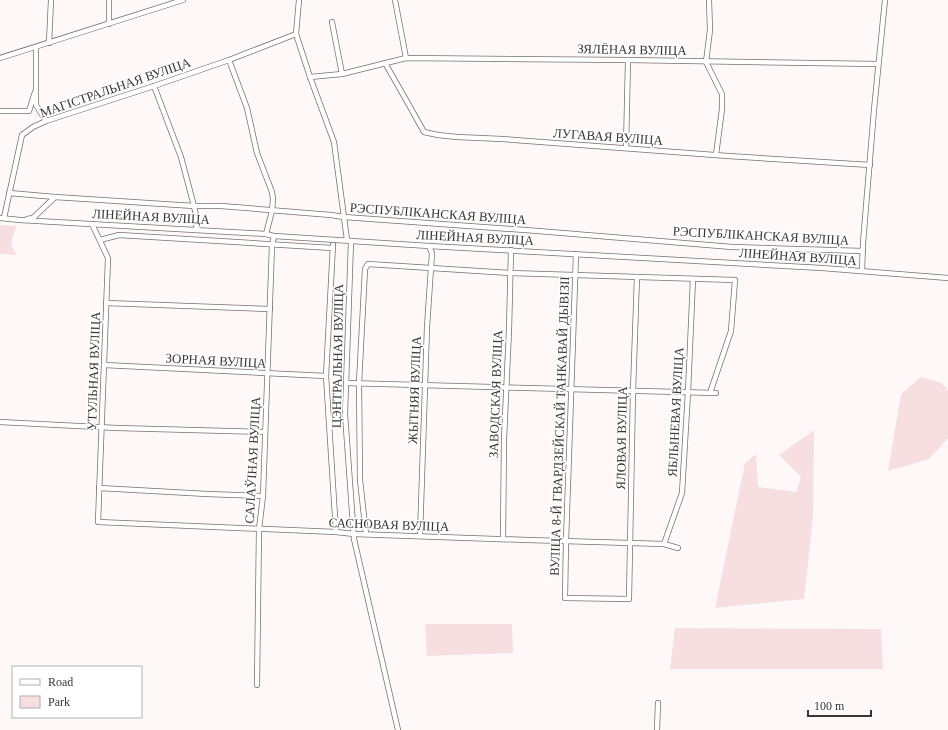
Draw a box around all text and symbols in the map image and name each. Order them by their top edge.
street label: ЗЯЛЁНАЯ ВУЛІЦА [577,41,687,58]
street label: МАГІСТРАЛЬНАЯ ВУЛІЦА [38,54,193,120]
street label: ЛУГАВАЯ ВУЛІЦА [553,125,664,148]
street label: РЭСПУБЛІКАНСКАЯ ВУЛІЦА [349,200,527,227]
street label: ЛІНЕЙНАЯ ВУЛІЦА [92,206,211,227]
street label: РЭСПУБЛІКАНСКАЯ ВУЛІЦА [672,223,850,248]
street label: ЛІНЕЙНАЯ ВУЛІЦА [416,227,535,248]
street label: ЛІНЕЙНАЯ ВУЛІЦА [739,245,858,268]
street label: ВУЛІЦА 8-Й ГВАРДЗЕЙСКАЙ ТАНКАВАЙ ДЫВІЗІІ [547,276,572,576]
street label: ЦЭНТРАЛЬНАЯ ВУЛІЦА [329,283,346,428]
street label: УТУЛЬНАЯ ВУЛІЦА [84,311,103,431]
street label: ЗАВОДСКАЯ ВУЛІЦА [486,329,505,458]
street label: ЖЫТНЯЯ ВУЛІЦА [405,335,424,444]
street label: ЯБЛЫНЕВАЯ ВУЛІЦА [665,346,686,477]
street label: ЗОРНАЯ ВУЛІЦА [165,350,267,371]
street label: ЯЛОВАЯ ВУЛІЦА [613,386,630,490]
street label: САЛАЎІНАЯ ВУЛІЦА [242,396,263,524]
street label: САСНОВАЯ ВУЛІЦА [328,515,450,534]
legend [12,666,142,718]
text: Road [48,675,73,689]
scale bar [808,692,871,718]
text: Park [48,695,70,709]
text: 100 m [814,699,845,713]

